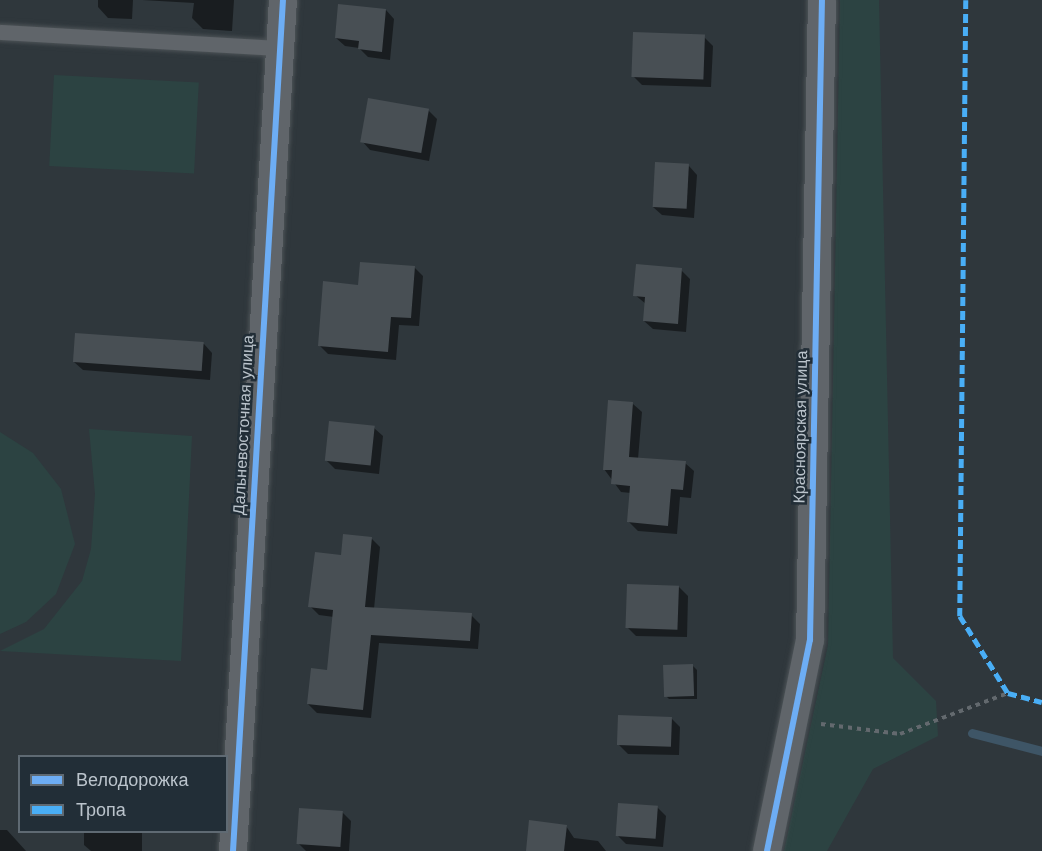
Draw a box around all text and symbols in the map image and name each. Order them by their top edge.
street label: Дальневосточная улица [230,335,258,515]
street label: Красноярская улица [790,350,812,504]
legend [18,755,228,833]
text: Велодорожка [76,769,188,790]
text: Тропа [76,799,126,820]

